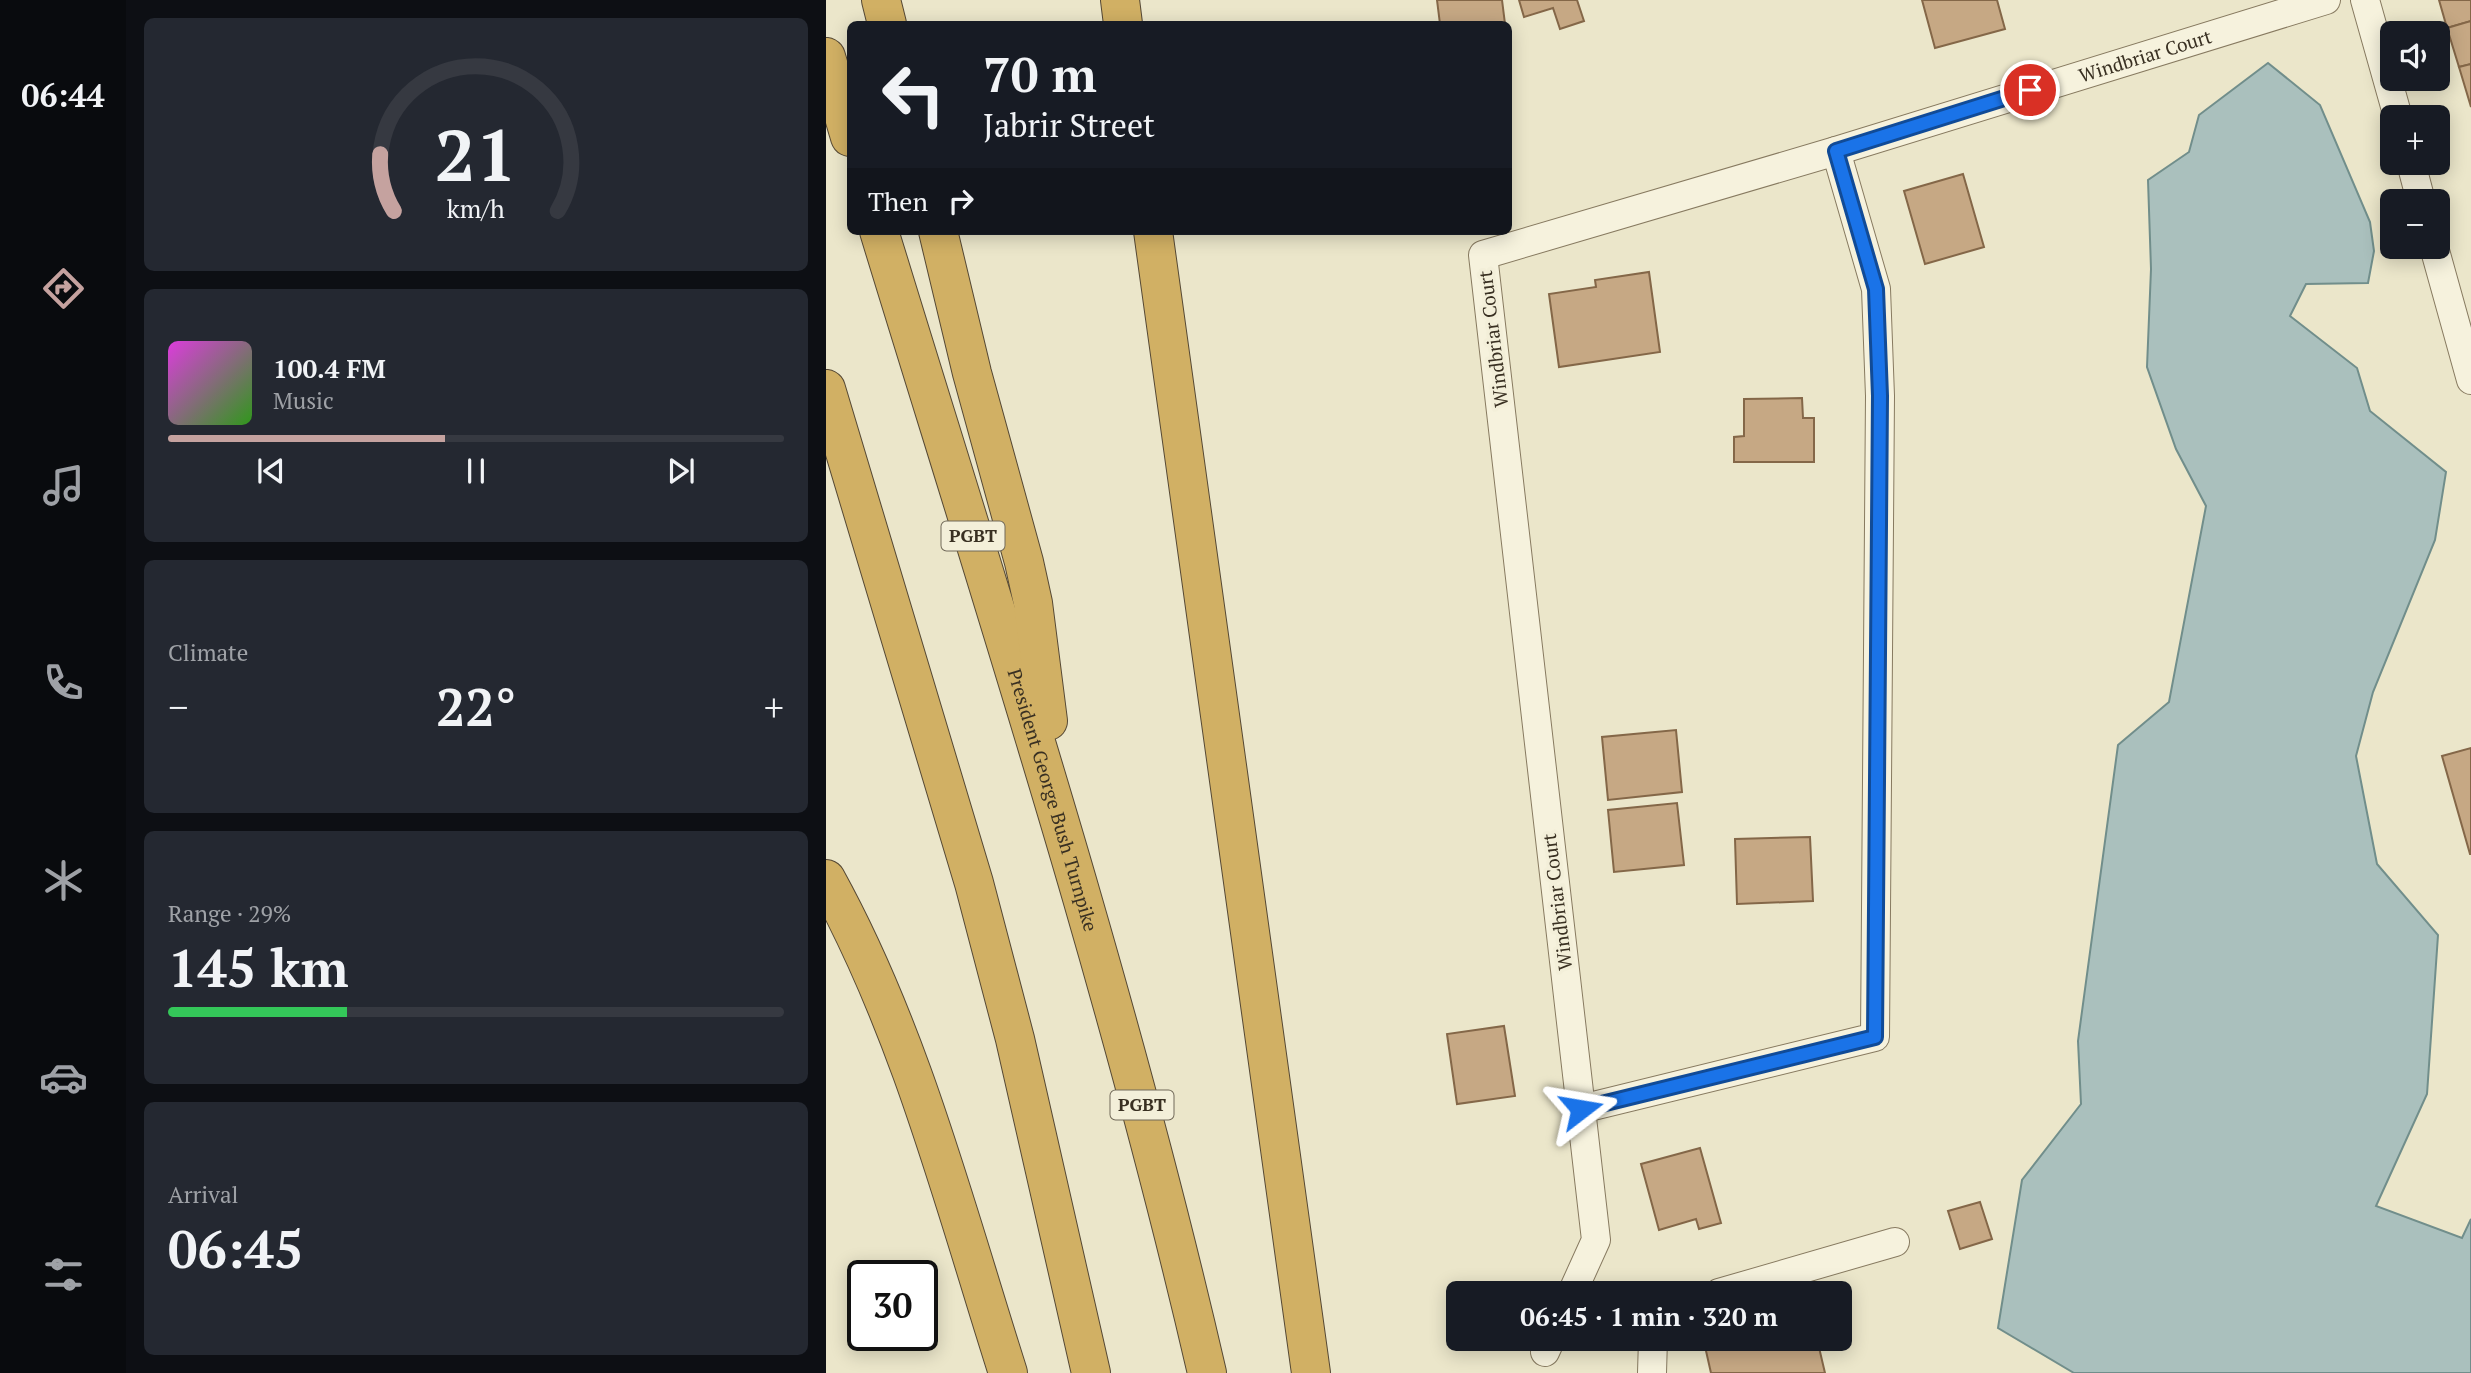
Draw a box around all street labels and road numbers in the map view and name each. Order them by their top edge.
street label: Windbriar Court [2075,23,2214,88]
street label: Windbriar Court [1472,269,1513,409]
road number: PGBT [942,522,1004,550]
street label: President George Bush Turnpike [1003,665,1104,934]
street label: Windbriar Court [1536,832,1577,972]
road number: PGBT [1110,1090,1174,1120]

